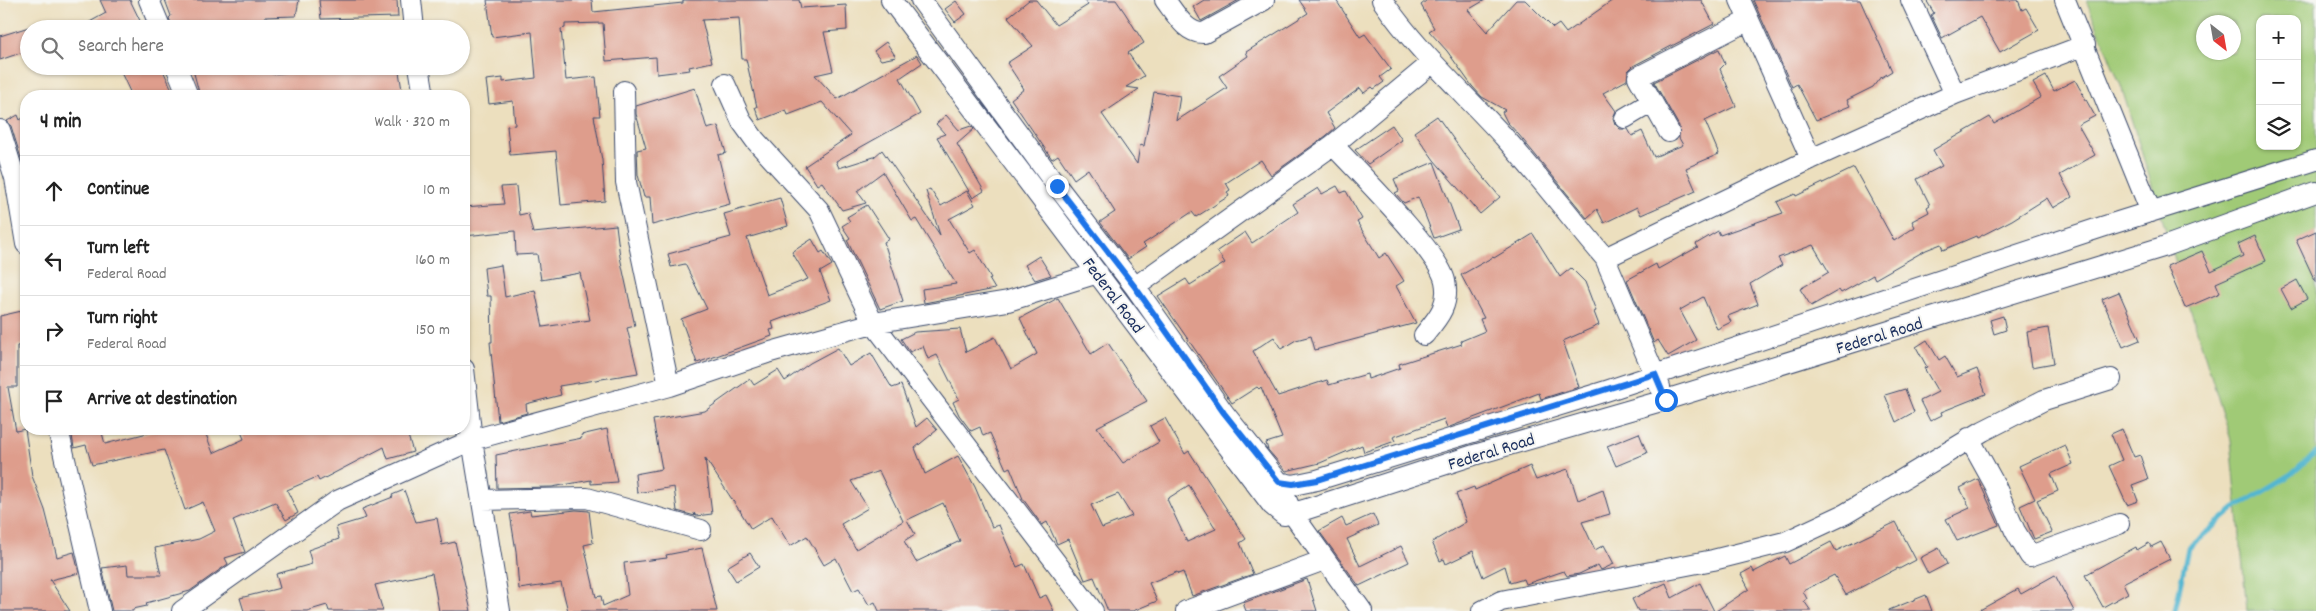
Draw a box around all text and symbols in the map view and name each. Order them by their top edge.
north arrow [2196,15,2241,60]
map controls [2256,15,2301,150]
button: + [2256,15,2301,60]
search box [20,20,470,75]
icon: search [38,34,66,62]
text: Search here [78,34,164,61]
button: − [2256,60,2301,105]
button: layers [2256,105,2301,150]
text: 4 min [40,108,82,138]
text: Walk · 320 m [374,111,450,134]
route end [1046,175,1069,198]
icon: ahead [40,177,68,205]
text: Continue [87,177,149,204]
text: 10 m [423,179,450,202]
text: Turn left [87,236,150,263]
icon: left [40,247,68,275]
text: 160 m [415,249,450,272]
street label: Federal Road [1075,253,1149,340]
text: Federal Road [87,263,167,286]
text: Turn right [87,306,158,333]
street label: Federal Road [1833,312,1926,362]
icon: right [40,317,68,345]
text: 150 m [416,319,450,342]
text: Federal Road [87,333,167,356]
icon: arrive [40,387,68,415]
text: Arrive at destination [87,387,237,414]
route start [1655,389,1678,412]
street label: Federal Road [1445,428,1538,478]

